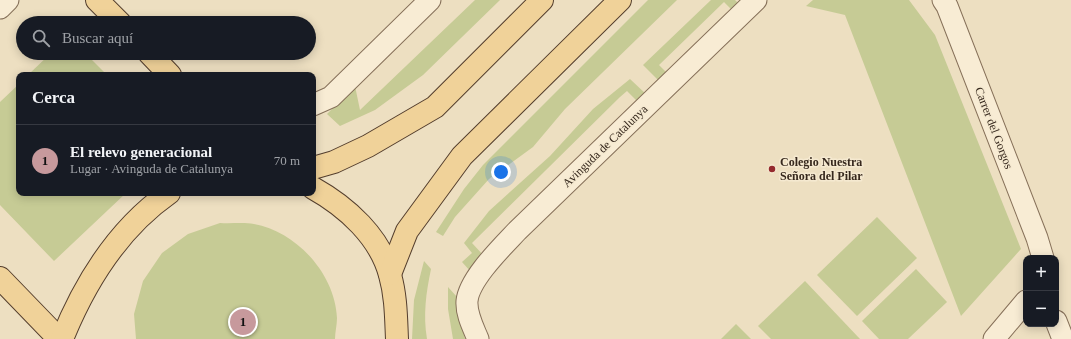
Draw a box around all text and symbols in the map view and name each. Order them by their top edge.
search box [16,16,316,60]
icon: search [30,27,52,49]
text: Buscar aquí [62,30,133,46]
street label: Carrer del Gorgos [972,85,1016,171]
text: Cerca [32,88,75,107]
street label: Avinguda de Catalunya [560,101,651,190]
text: El relevo generacional [70,144,212,160]
text: 1 [42,153,48,168]
text: 70 m [274,153,300,168]
place label: Colegio Nuestra Señora del Pilar [780,155,863,183]
text: Lugar · Avinguda de Catalunya [70,161,233,176]
your location [491,162,511,182]
marker: Colegio Nuestra Señora del Pilar [767,164,777,174]
map controls [1023,255,1059,327]
button: + [1023,255,1059,291]
button: − [1023,291,1059,327]
pin: 1 [230,307,256,337]

